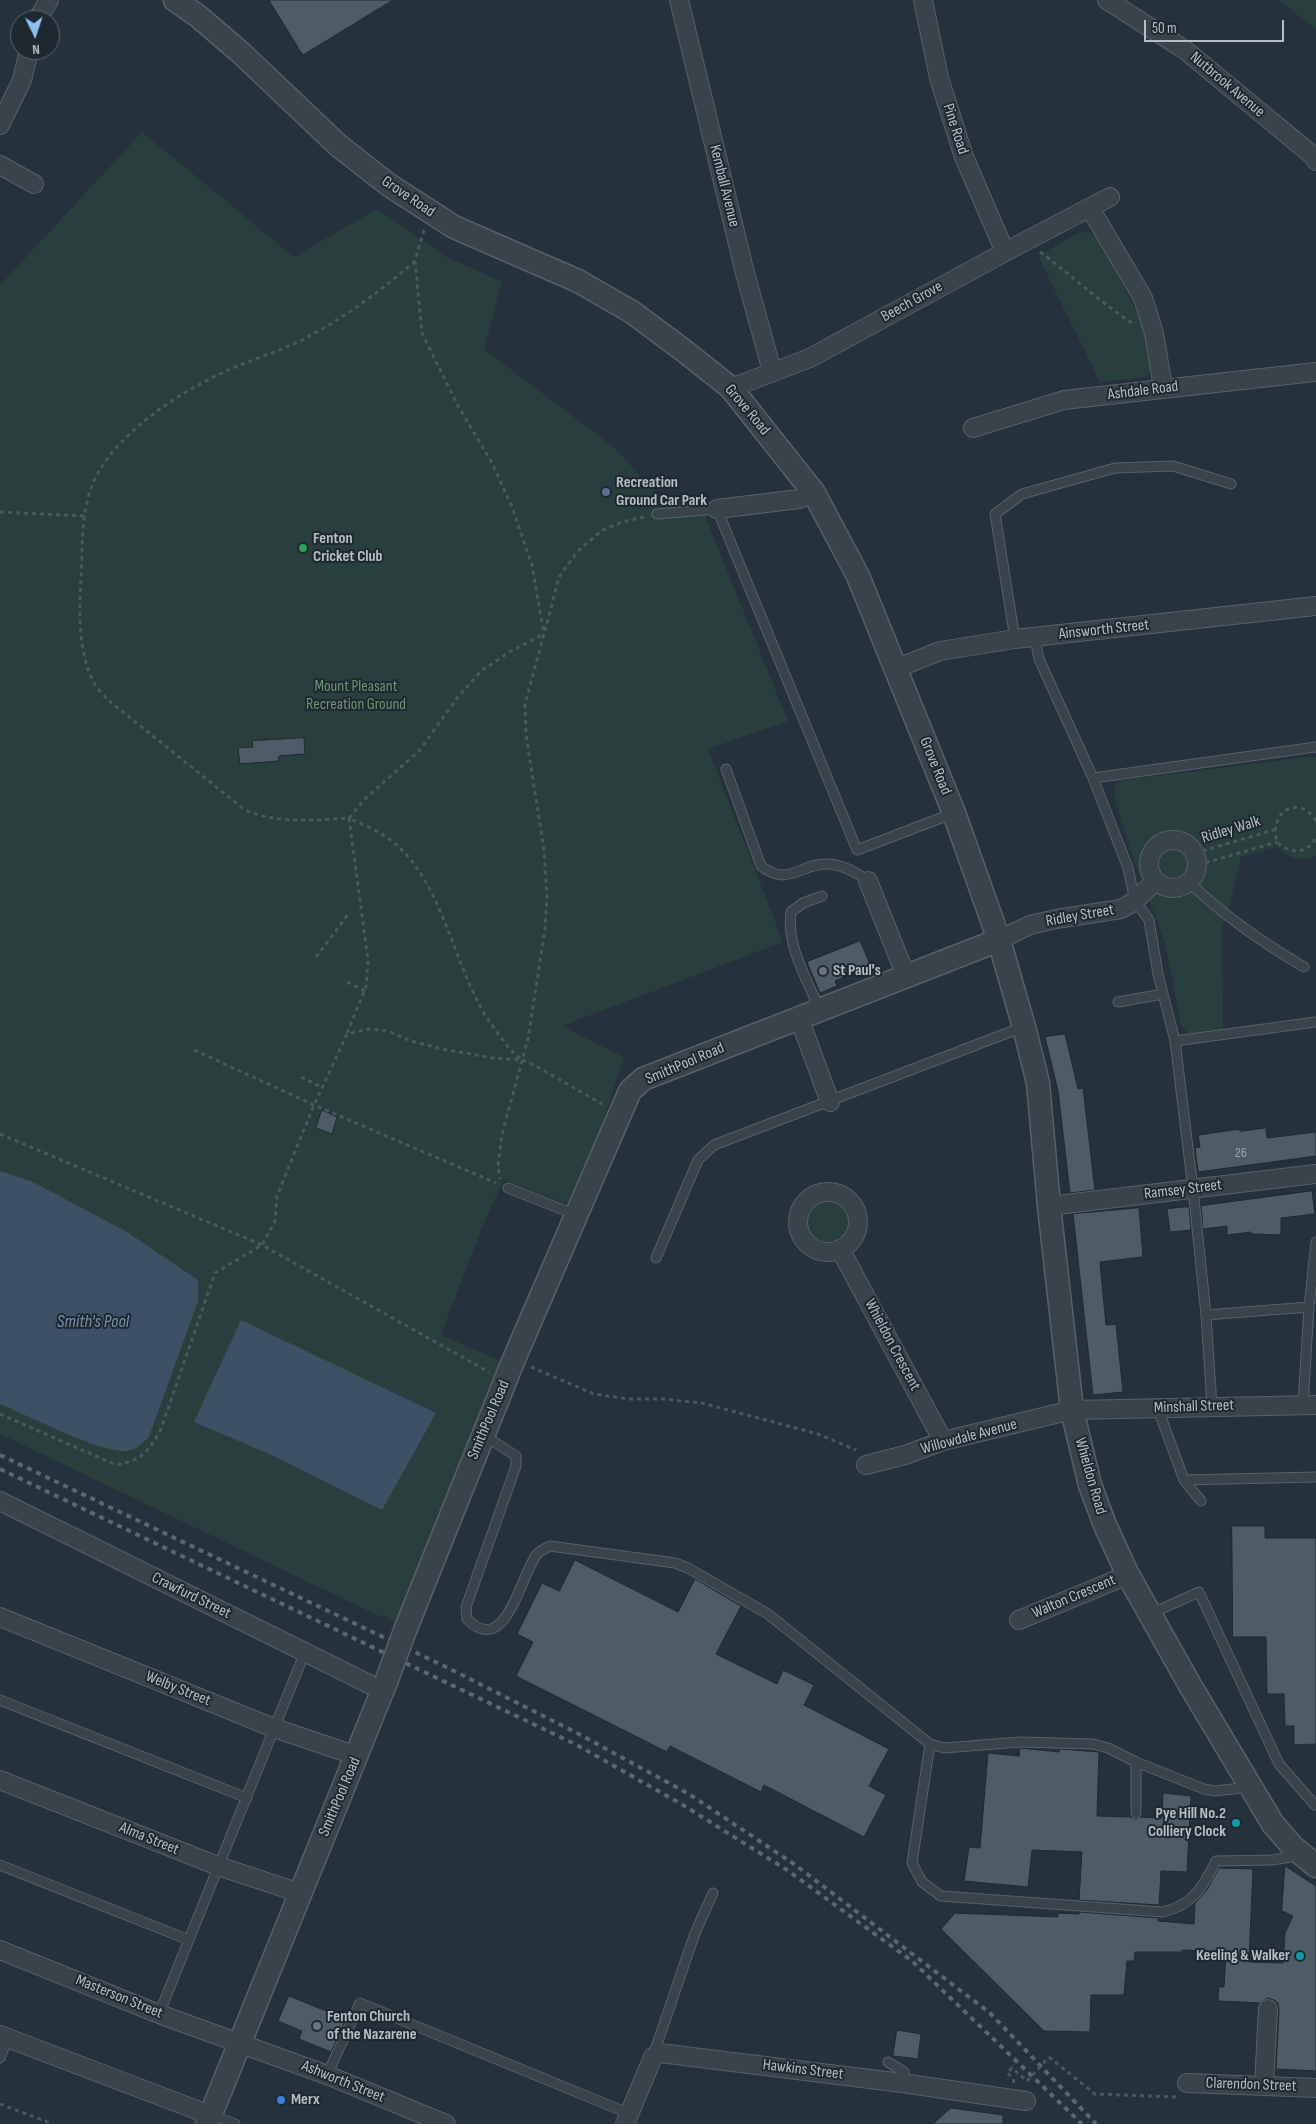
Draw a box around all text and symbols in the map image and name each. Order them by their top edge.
north arrow [10,10,60,60]
scale bar [1146,10,1286,42]
text: 50 m [1152,19,1177,38]
text: N [32,41,40,58]
street label: Nutbrook Avenue [1186,48,1268,122]
street label: Pine Road [938,101,972,157]
street label: Kemball Avenue [705,143,743,229]
street label: Grove Road [378,172,438,222]
street label: Beech Grove [878,277,946,327]
street label: Ashdale Road [1107,377,1179,405]
street label: Grove Road [720,381,774,439]
place label: Recreation Ground Car Park [616,473,707,511]
marker: Recreation Ground Car Park [600,486,612,498]
place label: Fenton Cricket Club [313,529,383,567]
marker: Fenton Cricket Club [297,542,309,554]
street label: Ainsworth Street [1058,616,1150,644]
park label: Mount Pleasant Recreation Ground [306,677,406,715]
street label: Grove Road [915,734,955,798]
street label: Ridley Walk [1199,812,1263,848]
street label: Ridley Street [1044,901,1116,931]
place label: St Paul's [833,961,881,981]
marker: St Paul's [817,965,829,977]
street label: SmithPool Road [643,1039,727,1089]
house number: 26 [1235,1145,1247,1161]
street label: Ramsey Street [1143,1176,1223,1204]
street label: Whieldon Crescent [860,1296,924,1394]
water label: Smith's Pool [57,1311,129,1333]
street label: SmithPool Road [464,1378,514,1462]
street label: Minshall Street [1154,1396,1234,1418]
street label: Willowdale Avenue [919,1415,1019,1459]
street label: Whieldon Road [1070,1435,1110,1517]
street label: Crawfurd Street [148,1569,234,1623]
street label: Walton Crescent [1029,1571,1119,1623]
street label: Welby Street [143,1667,213,1711]
street label: SmithPool Road [315,1755,365,1839]
place label: Pye Hill No.2 Colliery Clock [1148,1804,1226,1842]
marker: Pye Hill No.2 Colliery Clock [1230,1817,1242,1829]
street label: Alma Street [116,1818,182,1860]
place label: Keeling & Walker [1196,1946,1290,1966]
marker: Keeling & Walker [1294,1950,1306,1962]
street label: Masterson Street [73,1971,165,2023]
place label: Fenton Church of the Nazarene [327,2007,417,2045]
marker: Fenton Church of the Nazarene [311,2020,323,2032]
street label: Hawkins Street [762,2056,844,2084]
street label: Ashworth Street [299,2057,387,2107]
street label: Clarendon Street [1205,2074,1297,2096]
place label: Merx [291,2090,320,2110]
marker: Merx [275,2094,287,2106]

